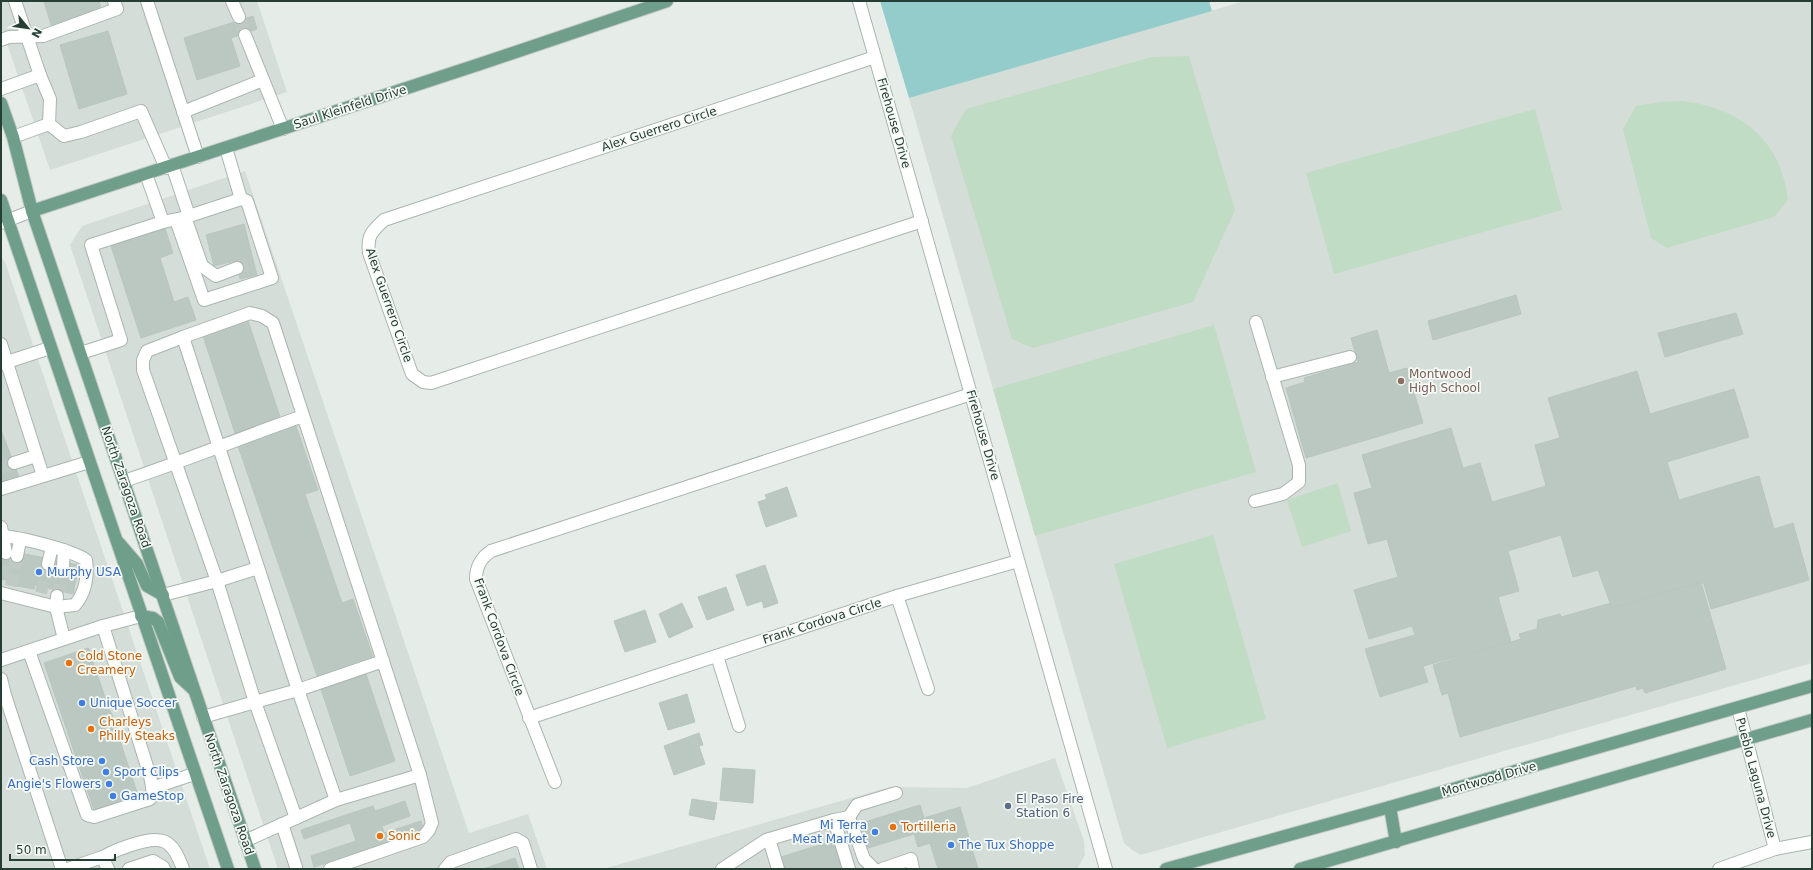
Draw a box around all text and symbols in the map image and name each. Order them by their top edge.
north arrow [8,8,48,48]
text: N [28,25,44,40]
street label: Firehouse Drive [874,76,914,170]
street label: Saul Kleinfeld Drive [292,82,408,132]
street label: Alex Guerrero Circle [600,104,718,154]
street label: Alex Guerrero Circle [363,246,415,364]
place label: Montwood High School [1409,367,1480,395]
marker: Montwood High School [1396,376,1406,386]
street label: Firehouse Drive [963,388,1003,482]
street label: North Zaragoza Road [99,424,153,550]
place label: Murphy USA [47,565,122,579]
marker: Murphy USA [34,567,44,577]
street label: Frank Cordova Circle [471,576,527,698]
street label: Frank Cordova Circle [761,595,883,647]
place label: Cold Stone Creamery [77,649,142,677]
marker: Cold Stone Creamery [64,658,74,668]
place label: Unique Soccer [90,696,177,710]
marker: Unique Soccer [77,698,87,708]
place label: Charleys Philly Steaks [99,715,175,743]
street label: Pueblo Laguna Drive [1733,716,1779,840]
marker: Charleys Philly Steaks [86,724,96,734]
street label: North Zaragoza Road [202,731,256,857]
place label: Cash Store [29,754,94,768]
marker: Cash Store [97,756,107,766]
street label: Montwood Drive [1440,759,1538,799]
place label: Sport Clips [114,765,179,779]
marker: Sport Clips [101,767,111,777]
place label: Angie's Flowers [8,777,101,791]
marker: Angie's Flowers [104,779,114,789]
place label: GameStop [121,789,184,803]
marker: GameStop [108,791,118,801]
place label: El Paso Fire Station 6 [1016,792,1084,820]
marker: El Paso Fire Station 6 [1003,801,1013,811]
place label: Mi Terra Meat Market [792,818,867,846]
place label: Tortilleria [900,820,956,834]
marker: Tortilleria [888,822,898,832]
marker: Mi Terra Meat Market [870,827,880,837]
place label: Sonic [388,829,421,843]
marker: Sonic [375,831,385,841]
scale bar [10,836,115,862]
place label: The Tux Shoppe [958,838,1054,852]
marker: The Tux Shoppe [946,840,956,850]
text: 50 m [16,843,47,857]

